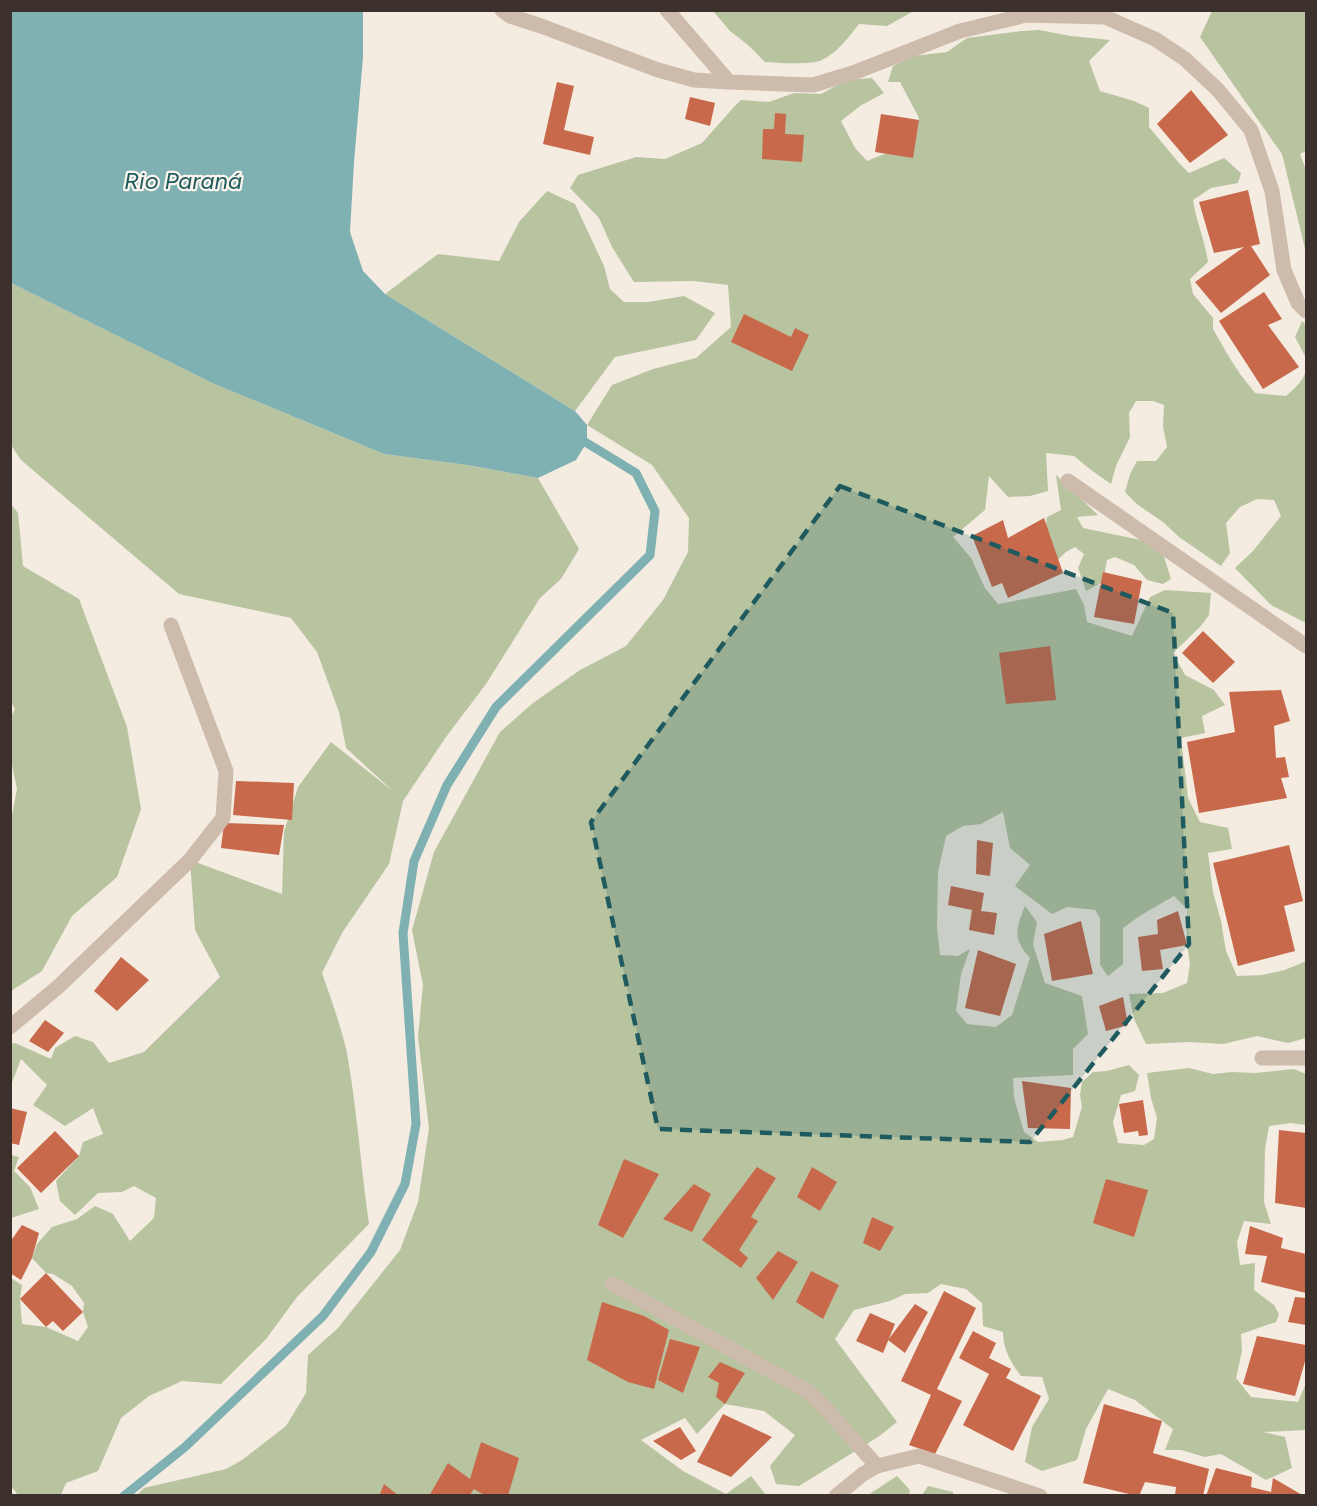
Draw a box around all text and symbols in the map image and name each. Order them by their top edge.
water label: Rio Paraná [124,166,242,195]

